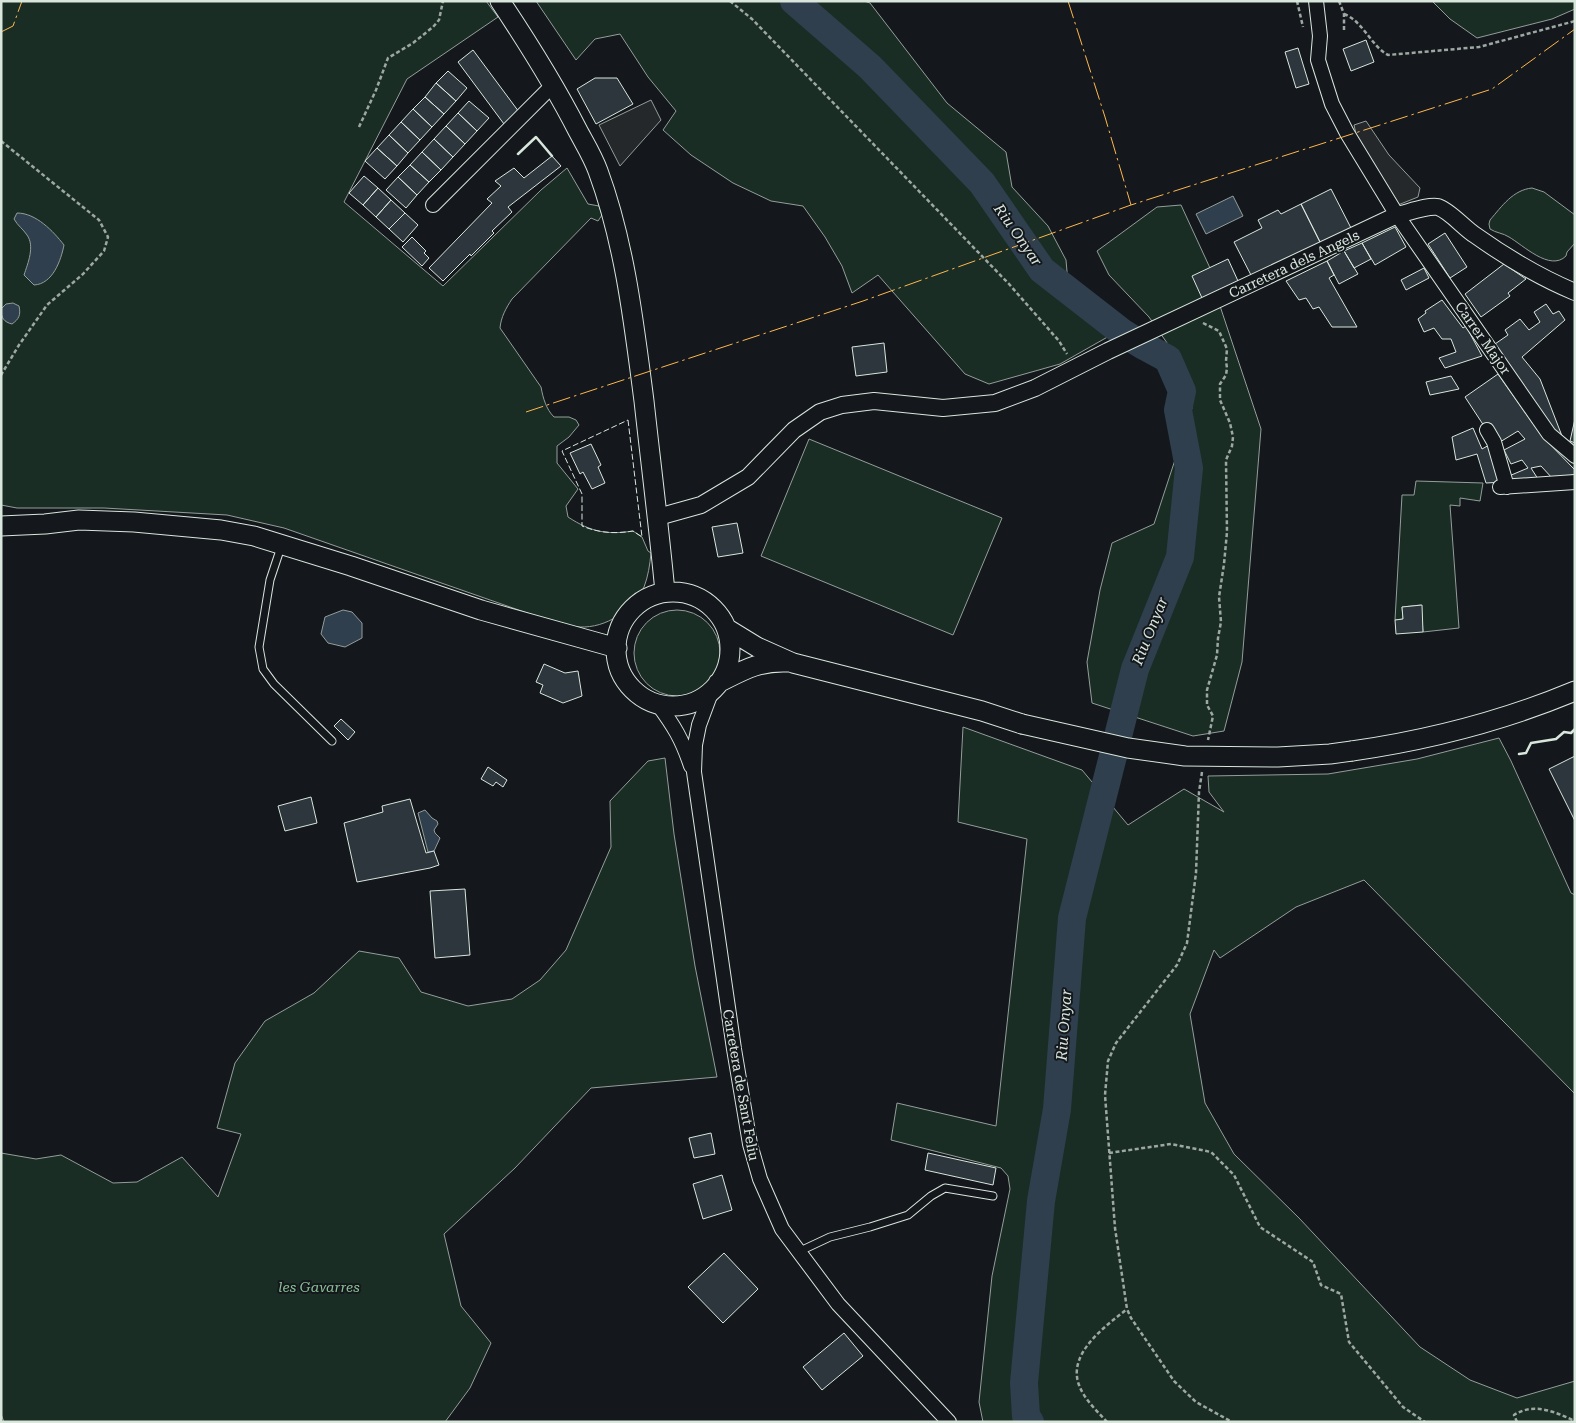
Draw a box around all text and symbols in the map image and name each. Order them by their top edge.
water label: Riu Onyar [989,200,1046,270]
street label: Carretera dels Angels [1226,227,1362,301]
street label: Carrer Major [1452,298,1514,378]
water label: Riu Onyar [1128,594,1172,669]
water label: Riu Onyar [1052,988,1076,1062]
street label: Carretera de Sant Feliu [720,1008,762,1162]
park label: les Gavarres [278,1279,360,1295]

